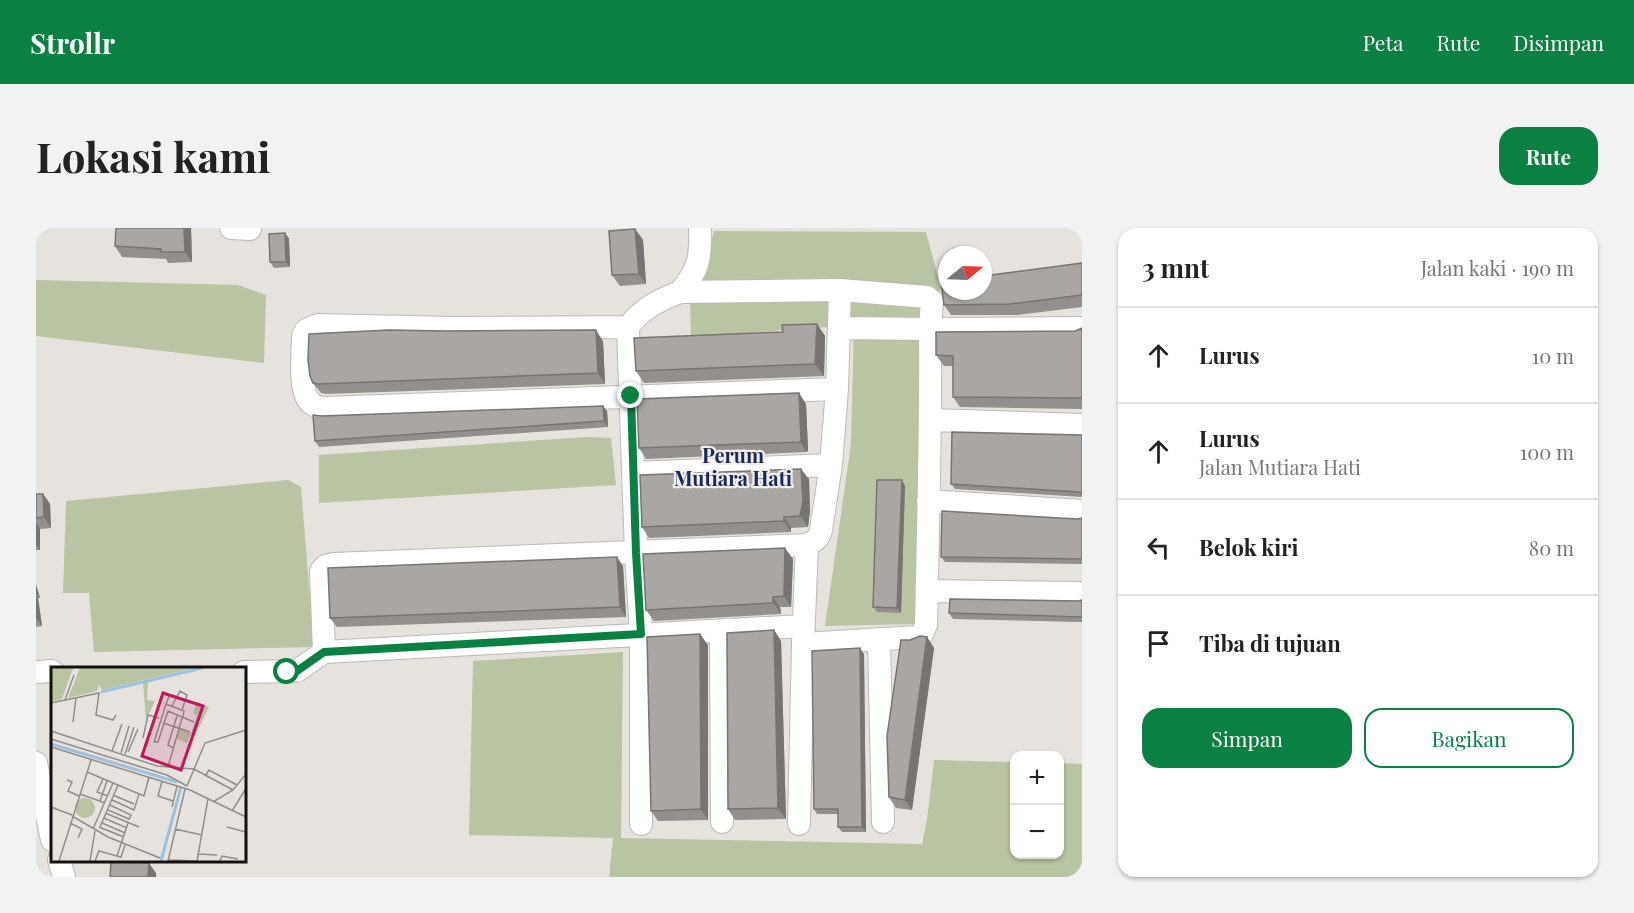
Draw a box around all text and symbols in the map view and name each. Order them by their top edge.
text: Strollr [30,24,115,61]
text: Peta [1363,28,1403,56]
text: Rute [1436,28,1480,56]
text: Disimpan [1513,28,1604,56]
button: Rute [1499,127,1598,185]
text: Lokasi kami [36,128,270,184]
north arrow [938,246,992,300]
text: 3 mnt [1142,250,1209,285]
text: Jalan kaki · 190 m [1421,254,1574,281]
icon: ahead [1142,339,1175,372]
text: Lurus [1199,340,1260,370]
text: 10 m [1532,342,1574,369]
route end [617,382,643,408]
text: Lurus [1199,423,1260,453]
icon: ahead [1142,435,1175,468]
text: 100 m [1520,438,1574,465]
district label: Perum Mutiara Hati [674,441,792,491]
text: Jalan Mutiara Hati [1199,453,1361,480]
icon: left [1142,531,1175,564]
text: Belok kiri [1199,532,1298,562]
text: 80 m [1529,534,1574,561]
icon: arrive [1142,627,1175,660]
text: Tiba di tujuan [1199,628,1341,658]
route start [273,658,299,684]
inset map [51,667,246,862]
button: Simpan [1142,708,1352,768]
button: Bagikan [1364,708,1574,768]
map controls [1010,751,1064,859]
button: + [1010,751,1064,805]
button: − [1010,805,1064,859]

